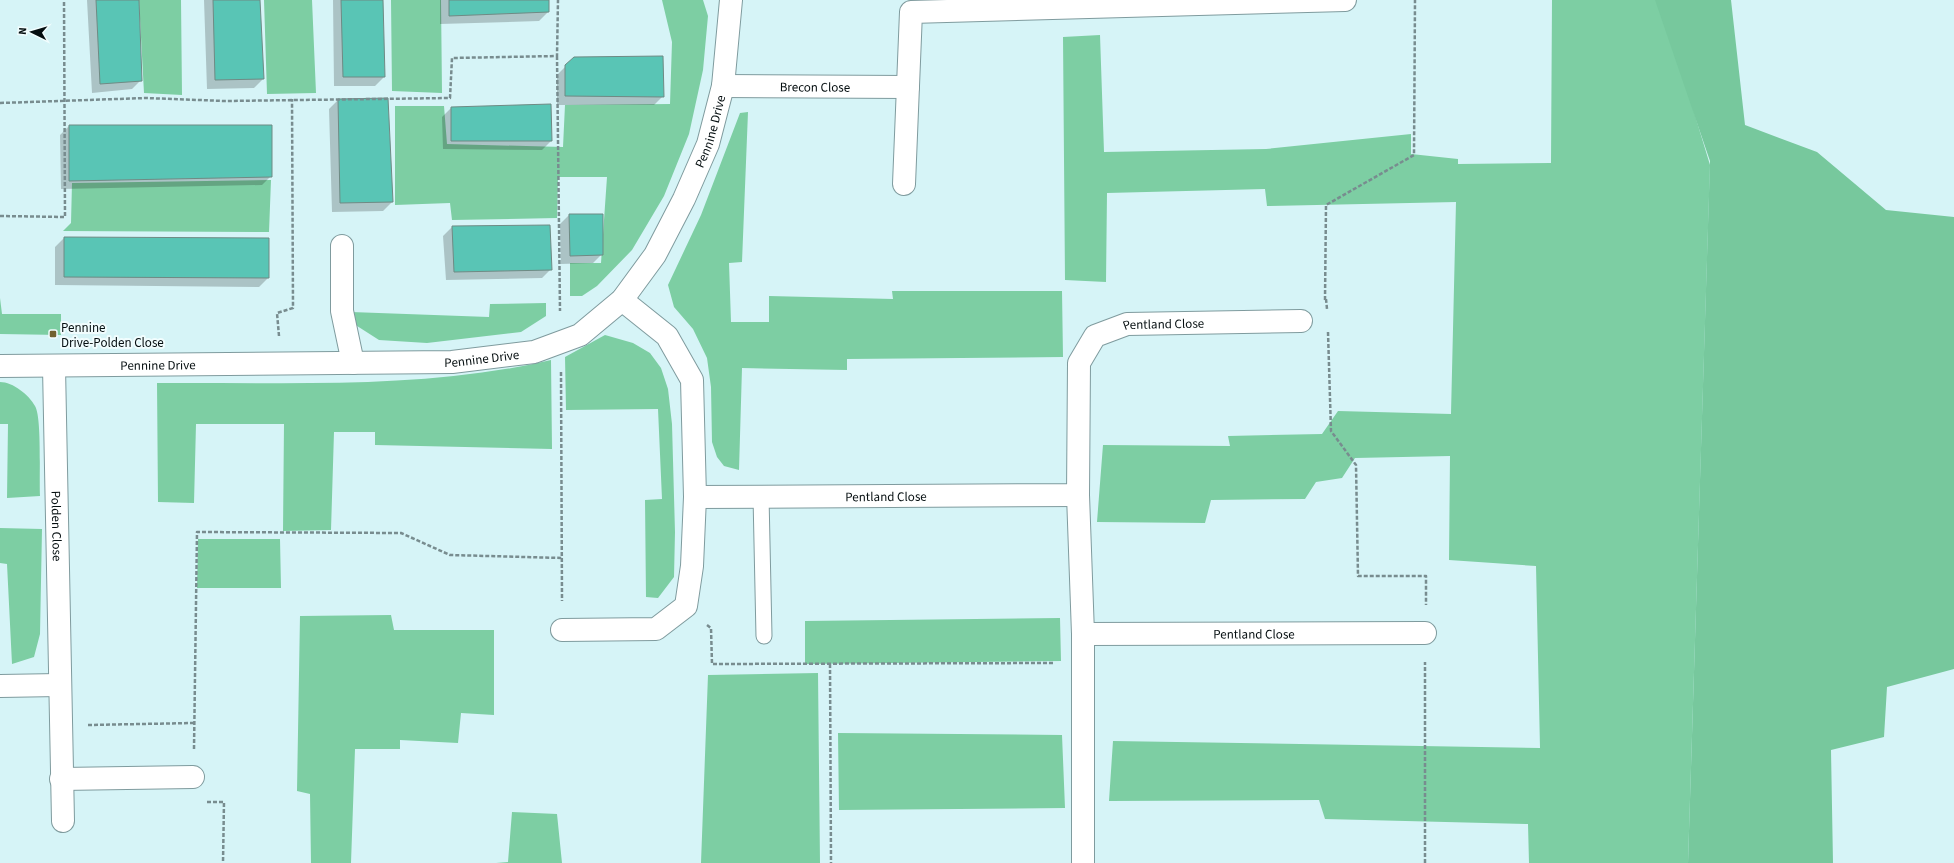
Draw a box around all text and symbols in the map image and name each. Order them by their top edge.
north arrow [12,12,52,52]
text: N [15,27,30,35]
street label: Brecon Close [780,78,850,97]
street label: Pennine Drive [691,93,730,171]
street label: Pentland Close [1120,315,1204,335]
place label: Pennine Drive-Polden Close [61,319,164,352]
marker: Pennine Drive-Polden Close [48,329,58,339]
street label: Pennine Drive [444,346,520,372]
street label: Pennine Drive [120,356,196,375]
street label: Pentland Close [845,488,927,506]
street label: Polden Close [46,491,66,561]
street label: Pentland Close [1213,625,1295,644]

